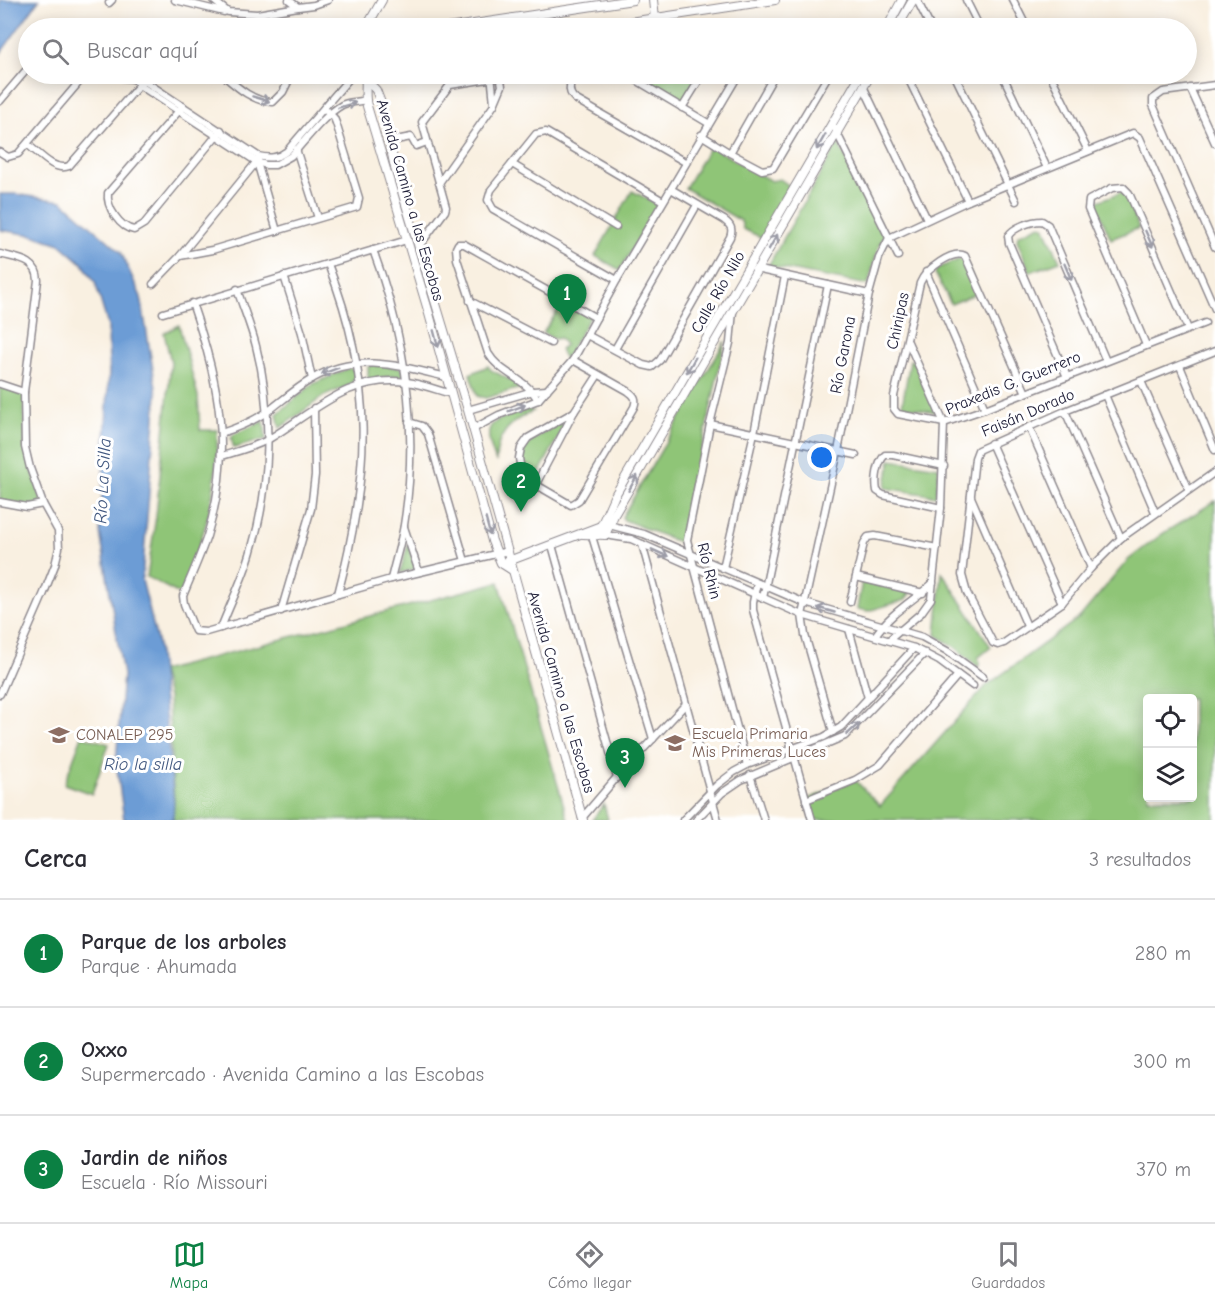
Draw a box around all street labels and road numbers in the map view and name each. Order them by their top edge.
street label: Avenida Camino a las Escobas [373,97,448,303]
street label: Calle Río Nilo [687,248,749,336]
street label: Chinipas [883,290,913,351]
street label: Río Garona [827,315,859,395]
street label: Praxedis G. Guerrero [943,348,1083,418]
street label: Faisán Dorado [979,385,1077,441]
street label: Río Rhin [693,541,725,601]
street label: Avenida Camino a las Escobas [524,589,599,795]

